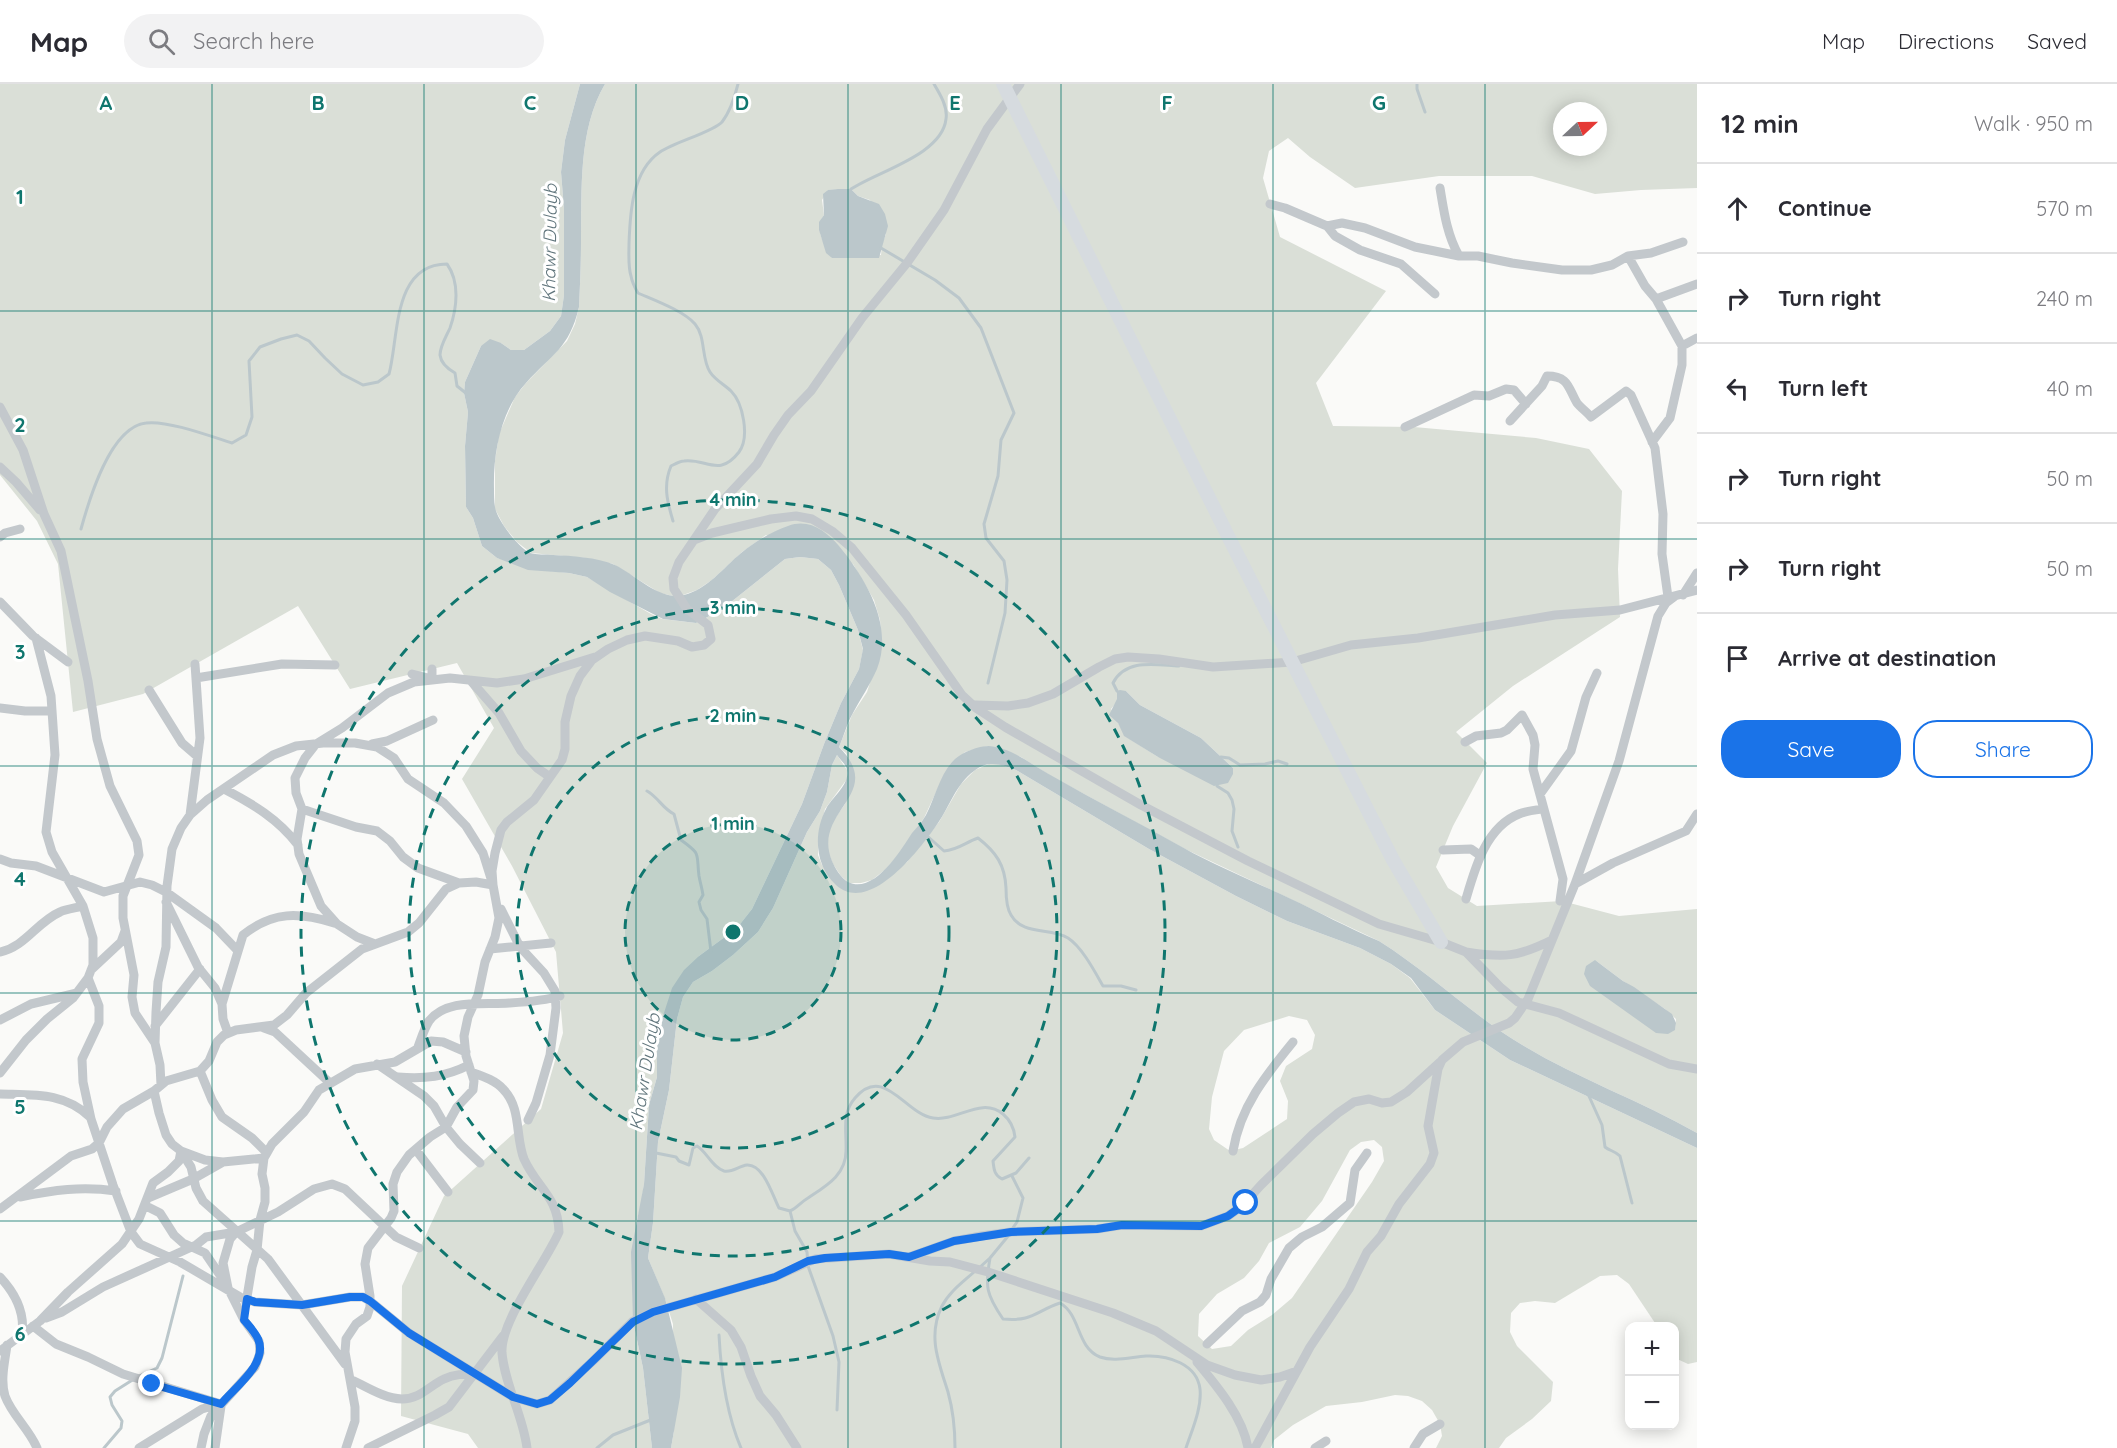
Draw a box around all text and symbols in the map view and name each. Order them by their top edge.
search box [124,14,544,68]
text: Map [30,24,88,59]
icon: search [145,25,178,58]
text: Search here [193,27,315,55]
text: Map [1822,28,1865,54]
text: Directions [1898,28,1994,54]
text: Saved [2027,28,2087,54]
text: A [100,90,113,115]
text: B [311,90,325,115]
text: C [524,90,537,115]
text: D [735,90,749,115]
text: E [949,90,961,115]
text: F [1161,90,1173,115]
text: G [1372,90,1386,115]
north arrow [1553,102,1607,156]
text: 12 min [1721,107,1799,140]
text: Walk · 950 m [1974,111,2093,136]
water label: Khawr Dulayb [537,183,562,302]
text: 1 [16,184,24,209]
icon: ahead [1721,192,1754,225]
text: Continue [1778,194,1872,222]
text: 570 m [2036,196,2093,221]
icon: right [1721,282,1754,315]
text: Turn right [1778,284,1882,312]
text: 240 m [2036,286,2093,311]
icon: left [1721,372,1754,405]
text: Turn left [1778,374,1868,402]
text: 40 m [2047,376,2093,401]
text: 2 [14,412,26,437]
icon: right [1721,462,1754,495]
text: Turn right [1778,464,1882,492]
text: 50 m [2047,466,2093,491]
text: 4 min [709,488,757,511]
icon: right [1721,552,1754,585]
text: Turn right [1778,554,1882,582]
text: 50 m [2047,556,2093,581]
text: 3 min [710,596,756,619]
text: 3 [15,639,25,664]
icon: arrive [1721,642,1754,675]
text: Arrive at destination [1778,644,1996,672]
text: 2 min [710,704,756,727]
button: Save [1721,720,1901,778]
button: Share [1913,720,2093,778]
text: 1 min [711,812,755,835]
text: 4 [14,866,26,891]
centre of rings [723,922,743,942]
water label: Khawr Dulayb [624,1011,665,1132]
text: 5 [14,1094,26,1119]
route start [1232,1189,1258,1215]
text: 6 [14,1321,26,1346]
map controls [1625,1322,1679,1430]
button: + [1625,1322,1679,1376]
route end [138,1370,164,1396]
button: − [1625,1376,1679,1430]

